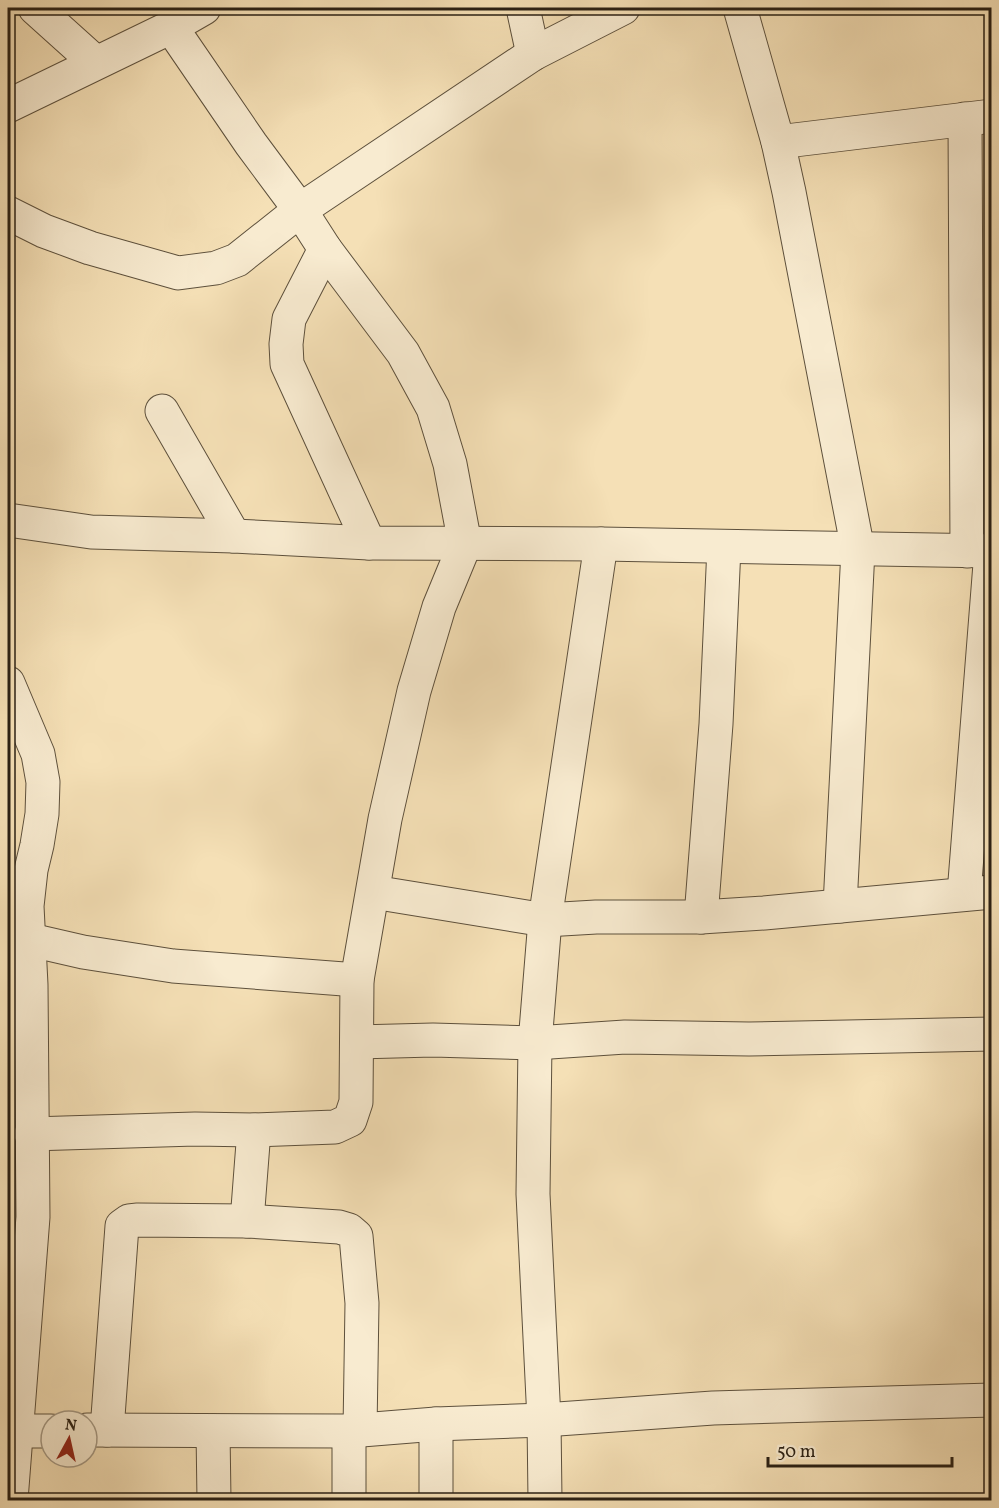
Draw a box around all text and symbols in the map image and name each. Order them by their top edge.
north arrow [39,1409,99,1469]
text: N [64,1414,78,1438]
scale bar [768,1430,952,1468]
text: 50 m [777,1440,816,1465]

